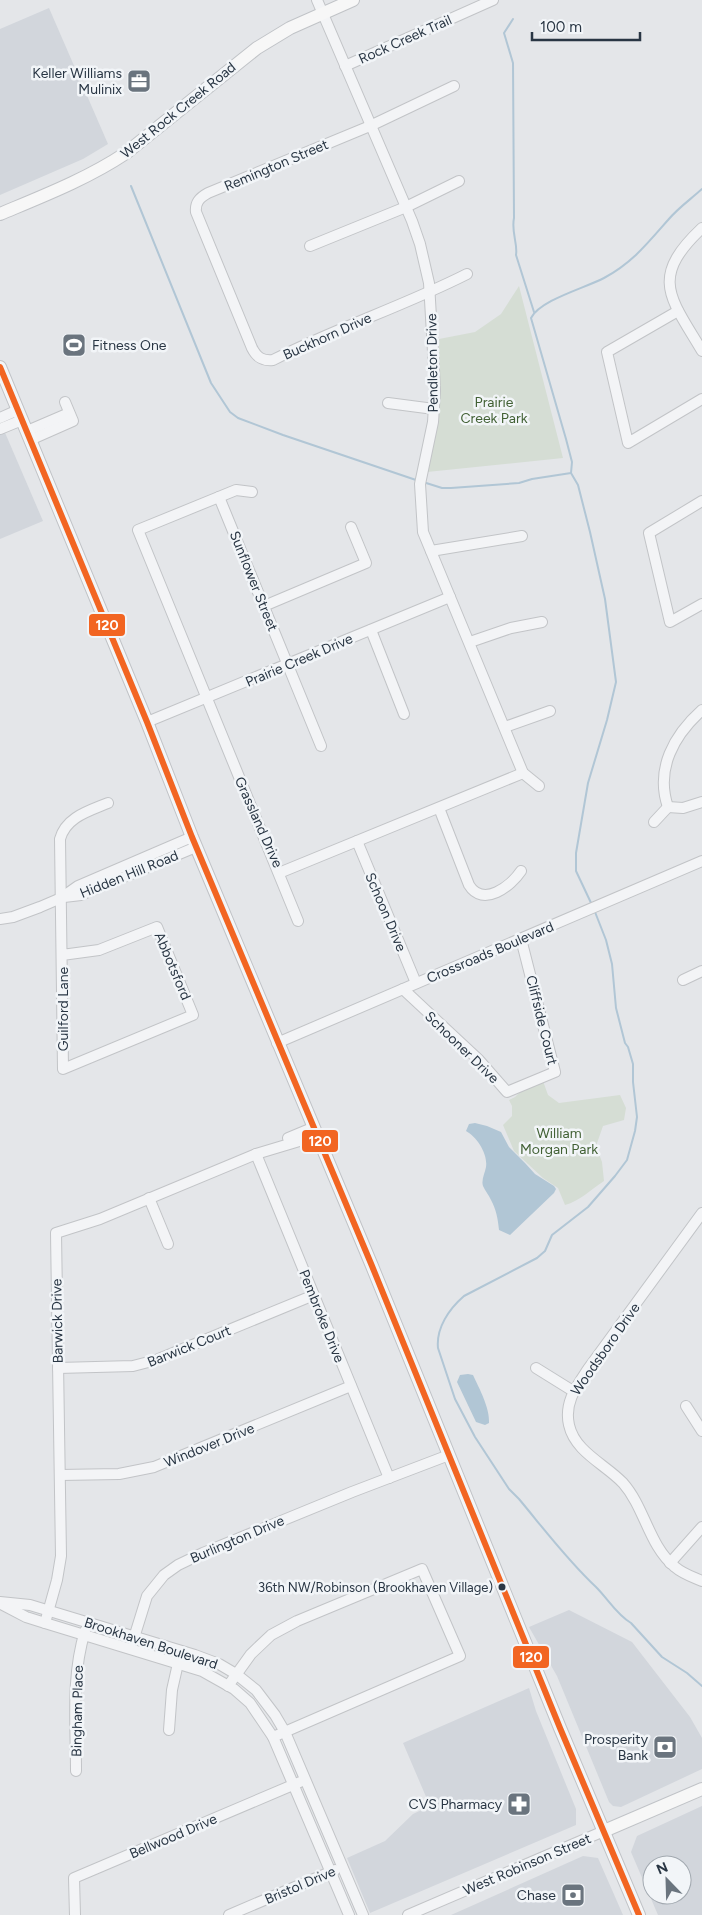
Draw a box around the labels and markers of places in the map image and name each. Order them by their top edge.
place label: Keller Williams Mulinix [32,65,122,98]
office icon: Keller Williams Mulinix [126,68,152,94]
sports icon: Fitness One [61,332,87,358]
place label: Fitness One [92,337,167,354]
place label: 36th NW/Robinson (Brookhaven Village) [258,1580,493,1595]
marker: 36th NW/Robinson (Brookhaven Village) [497,1582,507,1592]
place label: Prosperity Bank [584,1731,649,1764]
bank icon: Prosperity Bank [652,1734,678,1760]
pharmacy icon: CVS Pharmacy [506,1791,532,1817]
place label: CVS Pharmacy [409,1796,503,1813]
bank icon: Chase [560,1882,586,1908]
place label: Chase [517,1887,556,1904]

